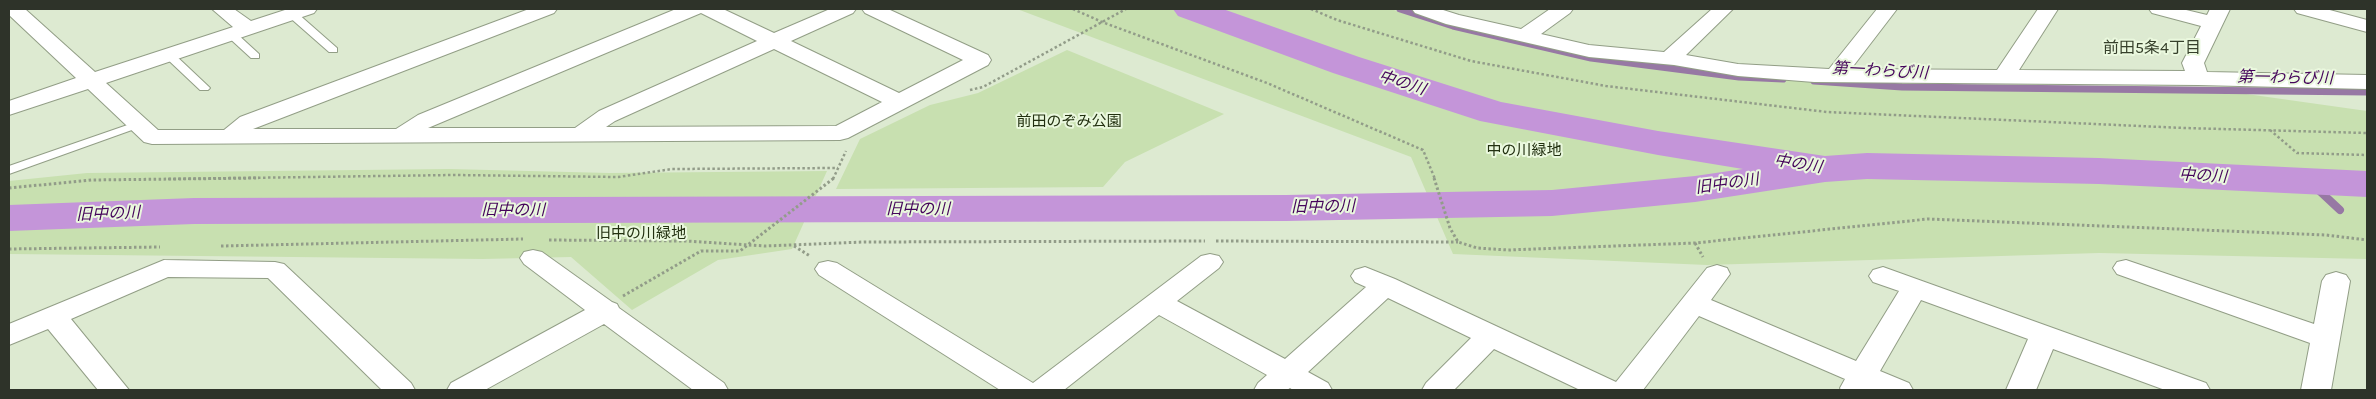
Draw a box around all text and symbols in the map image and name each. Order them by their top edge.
district label: 前田5条4丁目 [2103,38,2201,58]
water label: 第一わらび川 [1832,59,1928,83]
water label: 中の川 [1376,66,1428,100]
water label: 第一わらび川 [2237,68,2333,88]
park label: 前田のぞみ公園 [1017,113,1121,131]
park label: 中の川緑地 [1487,142,1561,160]
water label: 中の川 [1773,151,1823,177]
water label: 中の川 [2179,165,2227,187]
water label: 旧中の川 [1694,170,1760,198]
water label: 旧中の川 [1291,197,1355,217]
water label: 旧中の川 [886,199,950,219]
water label: 旧中の川 [481,200,545,220]
water label: 旧中の川 [76,203,140,225]
park label: 旧中の川緑地 [596,225,686,243]

